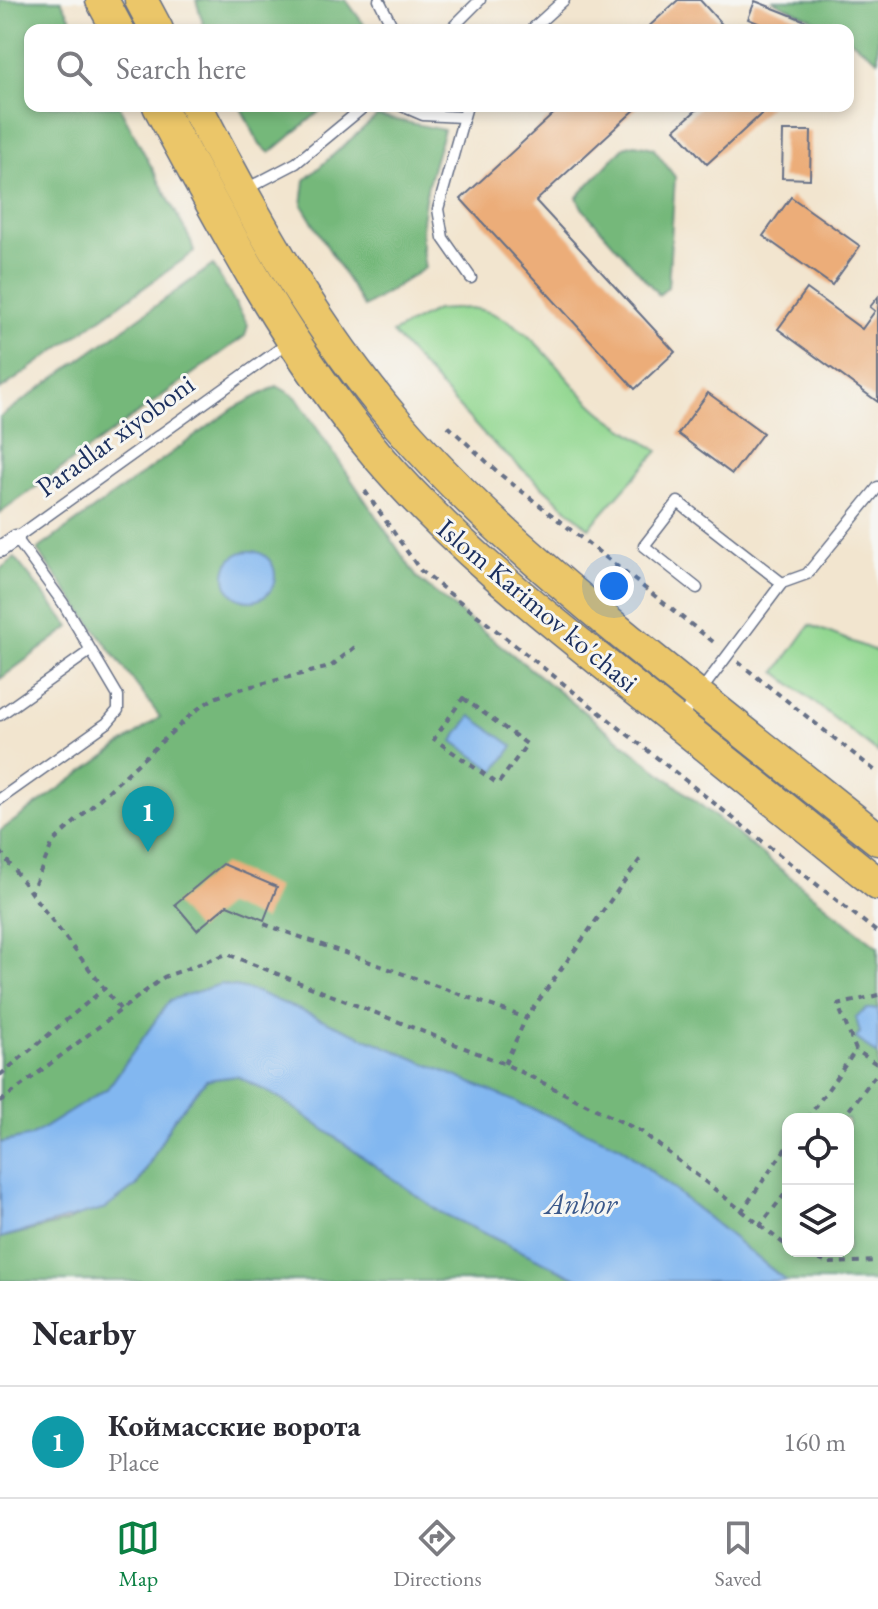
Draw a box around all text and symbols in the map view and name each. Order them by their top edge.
search box [24,24,854,112]
icon: search [52,46,96,90]
text: Search here [116,49,246,88]
street label: Paradlar xiyoboni [29,365,201,505]
street label: Islom Karimov ko'chasi [430,510,646,700]
your location [594,566,634,606]
pin: 1 [122,786,174,852]
map controls [782,1113,854,1257]
button: locate [782,1113,854,1185]
water label: Anhor [543,1184,619,1223]
button: layers [782,1185,854,1257]
text: Nearby [32,1311,136,1355]
text: Коймасские ворота [108,1406,361,1445]
text: 1 [51,1425,65,1459]
text: 160 m [783,1425,846,1459]
text: Place [108,1445,159,1479]
tab: Map [116,1516,160,1593]
tab: Directions [393,1516,482,1593]
tab: Saved [714,1516,762,1593]

